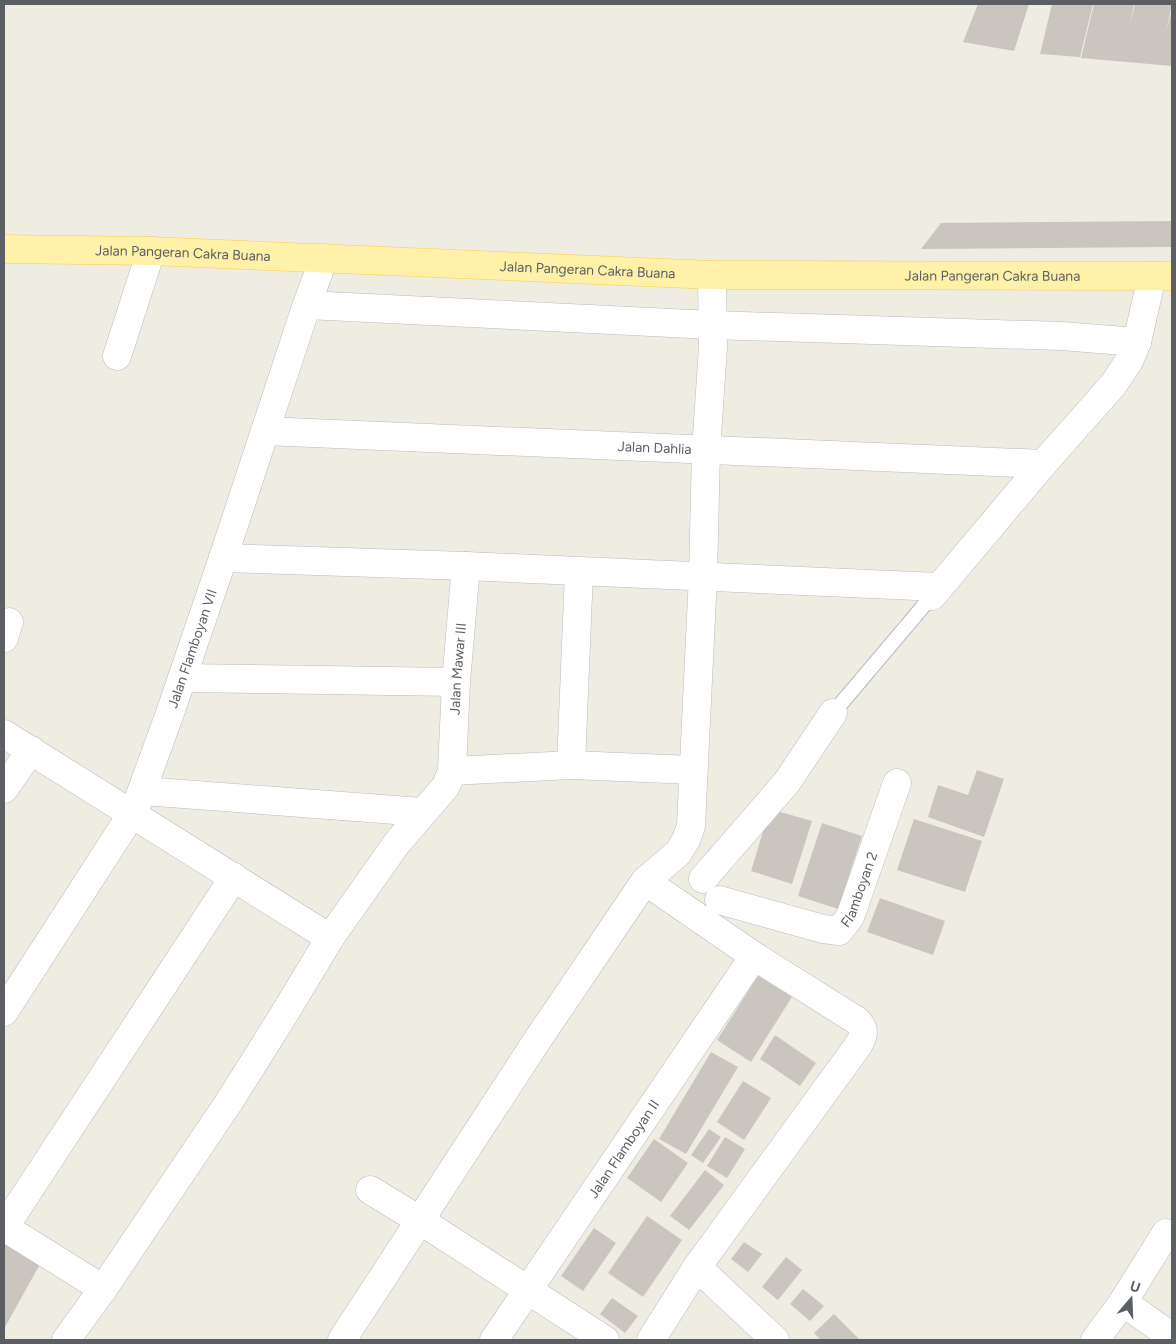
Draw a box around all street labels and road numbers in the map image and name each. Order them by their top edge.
street label: Jalan Pangeran Cakra Buana [95,242,271,265]
street label: Jalan Pangeran Cakra Buana [499,257,676,282]
street label: Jalan Pangeran Cakra Buana [905,267,1080,284]
street label: Jalan Dahlia [617,437,692,458]
street label: Jalan Flamboyan VII [164,587,220,710]
street label: Jalan Mawar III [446,622,470,715]
street label: Flamboyan 2 [837,849,881,931]
street label: Jalan Flamboyan II [584,1096,663,1201]

